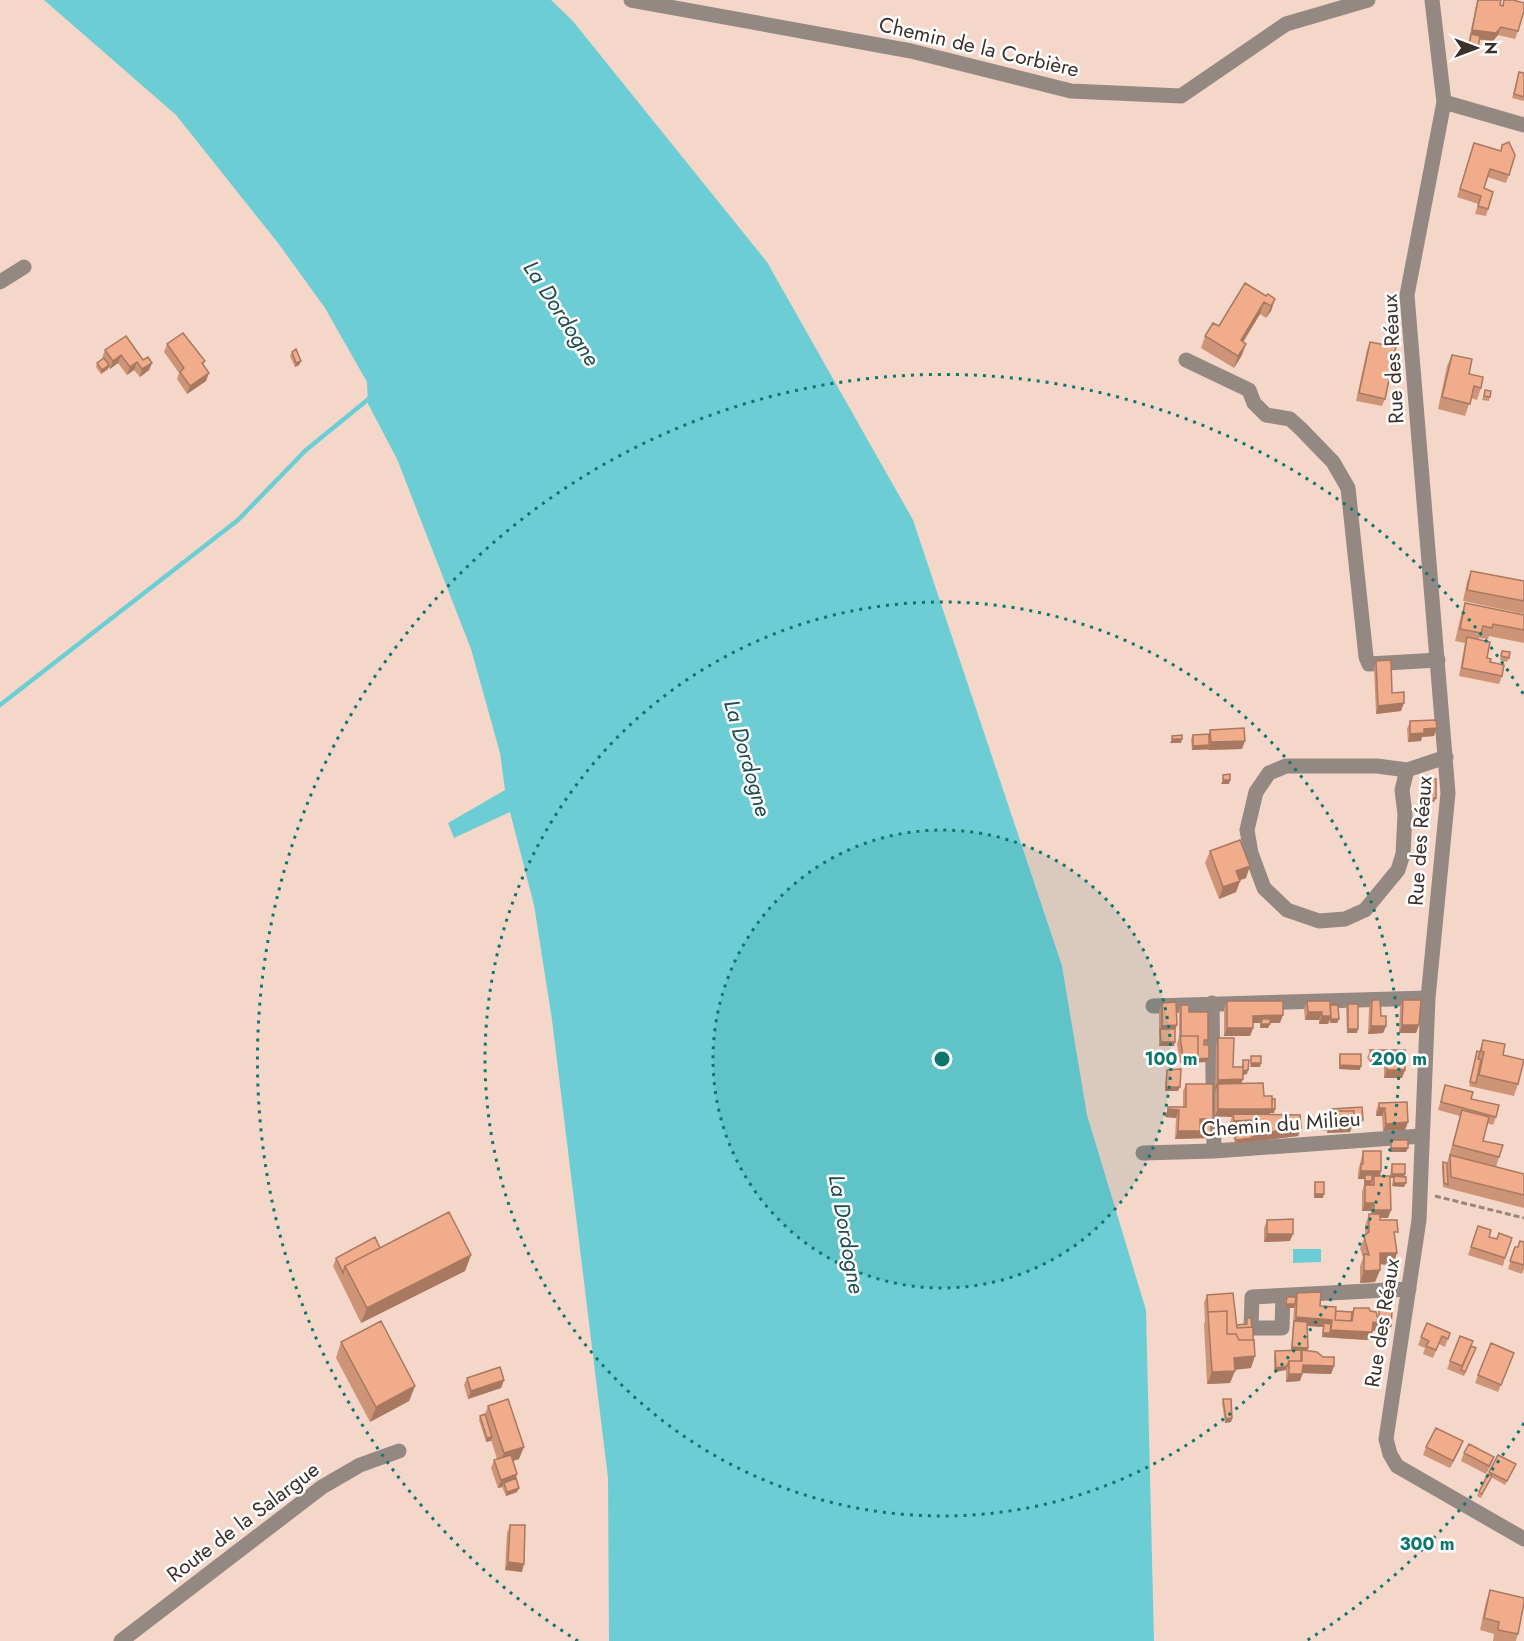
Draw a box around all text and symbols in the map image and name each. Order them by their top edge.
street label: Chemin de la Corbière [876,9,1082,85]
north arrow [1446,18,1506,78]
text: N [1479,42,1502,54]
water label: La Dordogne [516,254,608,372]
street label: Rue des Réaux [1375,293,1411,425]
water label: La Dordogne [716,696,780,820]
street label: Rue des Réaux [1401,775,1440,907]
text: 100 m [1144,1046,1198,1072]
text: 200 m [1371,1046,1427,1072]
centre of rings [932,1049,952,1069]
street label: Chemin du Milieu [1200,1103,1362,1145]
water label: La Dordogne [821,1172,873,1296]
street label: Rue des Réaux [1357,1256,1407,1390]
street label: Route de la Salargue [161,1455,326,1589]
text: 300 m [1399,1531,1455,1557]

